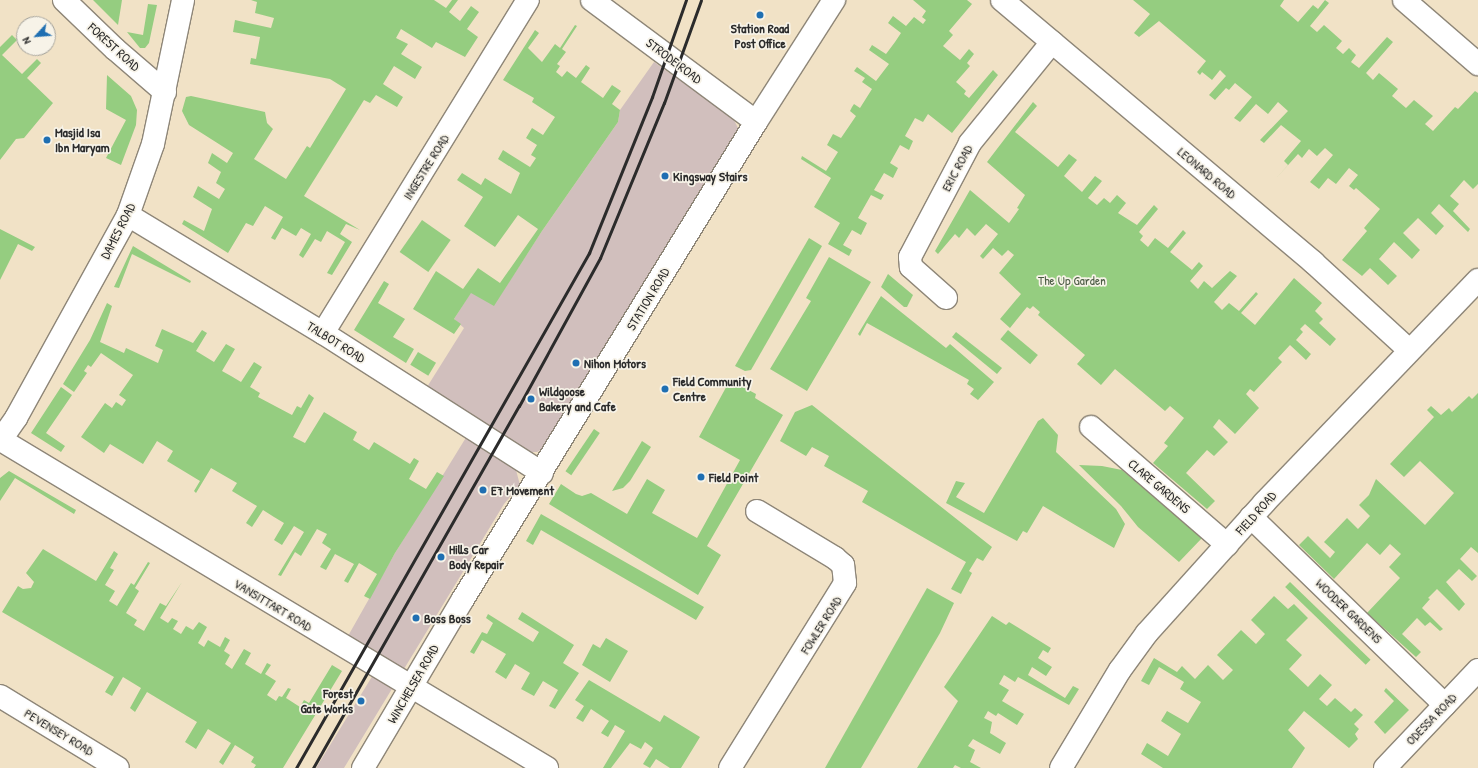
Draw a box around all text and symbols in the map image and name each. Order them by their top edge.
marker: Station Road Post Office [755,10,765,20]
north arrow [16,16,56,56]
street label: FOREST ROAD [85,20,143,74]
place label: Station Road Post Office [731,21,789,52]
text: N [19,35,34,47]
street label: STRODE ROAD [643,35,705,87]
place label: Masjid Isa Ibn Maryam [55,125,110,156]
street label: INGESTRE ROAD [400,131,452,203]
marker: Masjid Isa Ibn Maryam [42,135,52,145]
street label: ERIC ROAD [938,142,976,194]
street label: LEONARD ROAD [1174,144,1240,202]
place label: Kingsway Stairs [673,168,747,184]
marker: Kingsway Stairs [660,171,670,181]
street label: DAMES ROAD [97,200,139,262]
street label: STATION ROAD [623,265,673,333]
park label: The Up Garden [1038,272,1106,288]
street label: TALBOT ROAD [304,318,368,366]
place label: Nihon Motors [584,355,646,371]
marker: Nihon Motors [571,358,581,368]
place label: Field Community Centre [673,374,751,405]
place label: Wildgoose Bakery and Cafe [539,384,616,415]
marker: Field Community Centre [660,384,670,394]
marker: Wildgoose Bakery and Cafe [526,394,536,404]
street label: CLARE GARDENS [1125,456,1193,516]
place label: Field Point [709,469,758,485]
marker: Field Point [696,472,706,482]
place label: E7 Movement [491,482,554,498]
marker: E7 Movement [478,485,488,495]
street label: FIELD ROAD [1232,488,1280,538]
place label: Hills Car Body Repair [449,542,504,573]
marker: Hills Car Body Repair [436,552,446,562]
street label: VANSITTART ROAD [231,575,315,635]
street label: WOODER GARDENS [1312,575,1386,647]
street label: FOWLER ROAD [797,593,845,657]
place label: Boss Boss [424,610,471,626]
marker: Boss Boss [411,613,421,623]
street label: WINCHELSEA ROAD [384,642,442,726]
place label: Forest Gate Works [300,686,353,717]
street label: ODESSA ROAD [1402,690,1460,748]
marker: Forest Gate Works [356,696,366,706]
street label: PEVENSEY ROAD [22,705,96,759]

